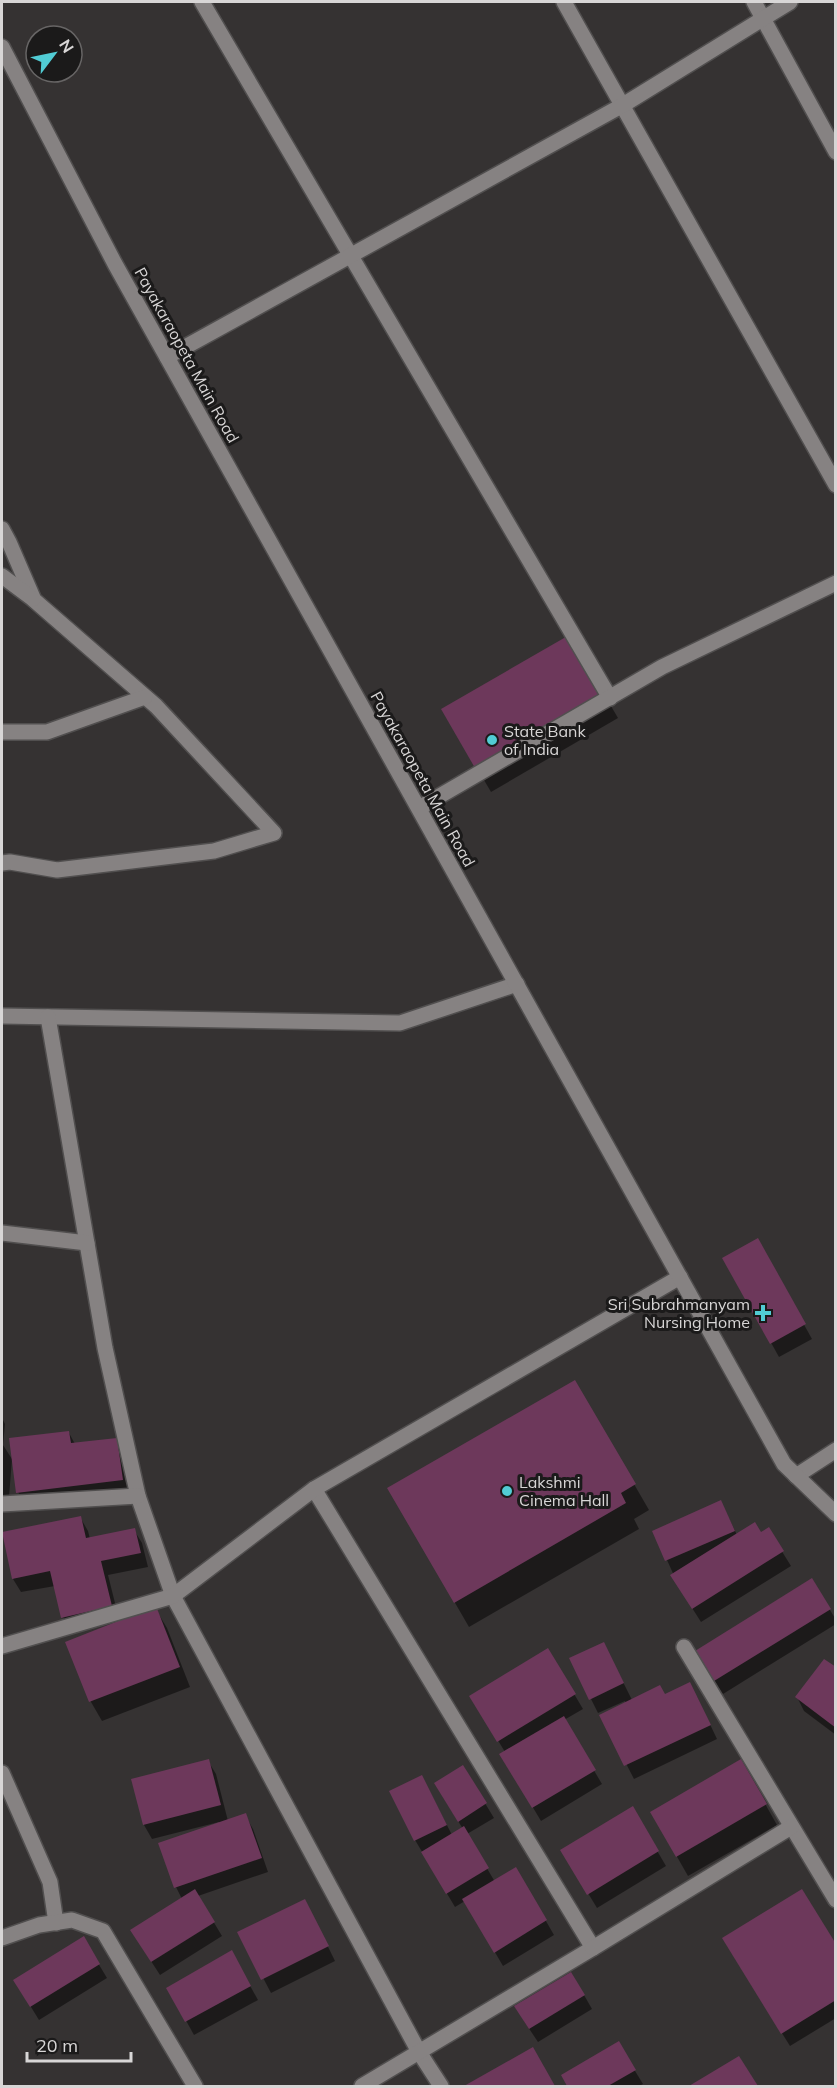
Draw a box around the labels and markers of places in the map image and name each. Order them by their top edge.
place label: State Bank of India [504,721,586,759]
marker: State Bank of India [485,733,499,747]
place label: Sri Subrahmanyam Nursing Home [608,1294,750,1332]
marker: Sri Subrahmanyam Nursing Home [754,1304,772,1322]
place label: Lakshmi Cinema Hall [519,1472,609,1510]
marker: Lakshmi Cinema Hall [500,1484,514,1498]

